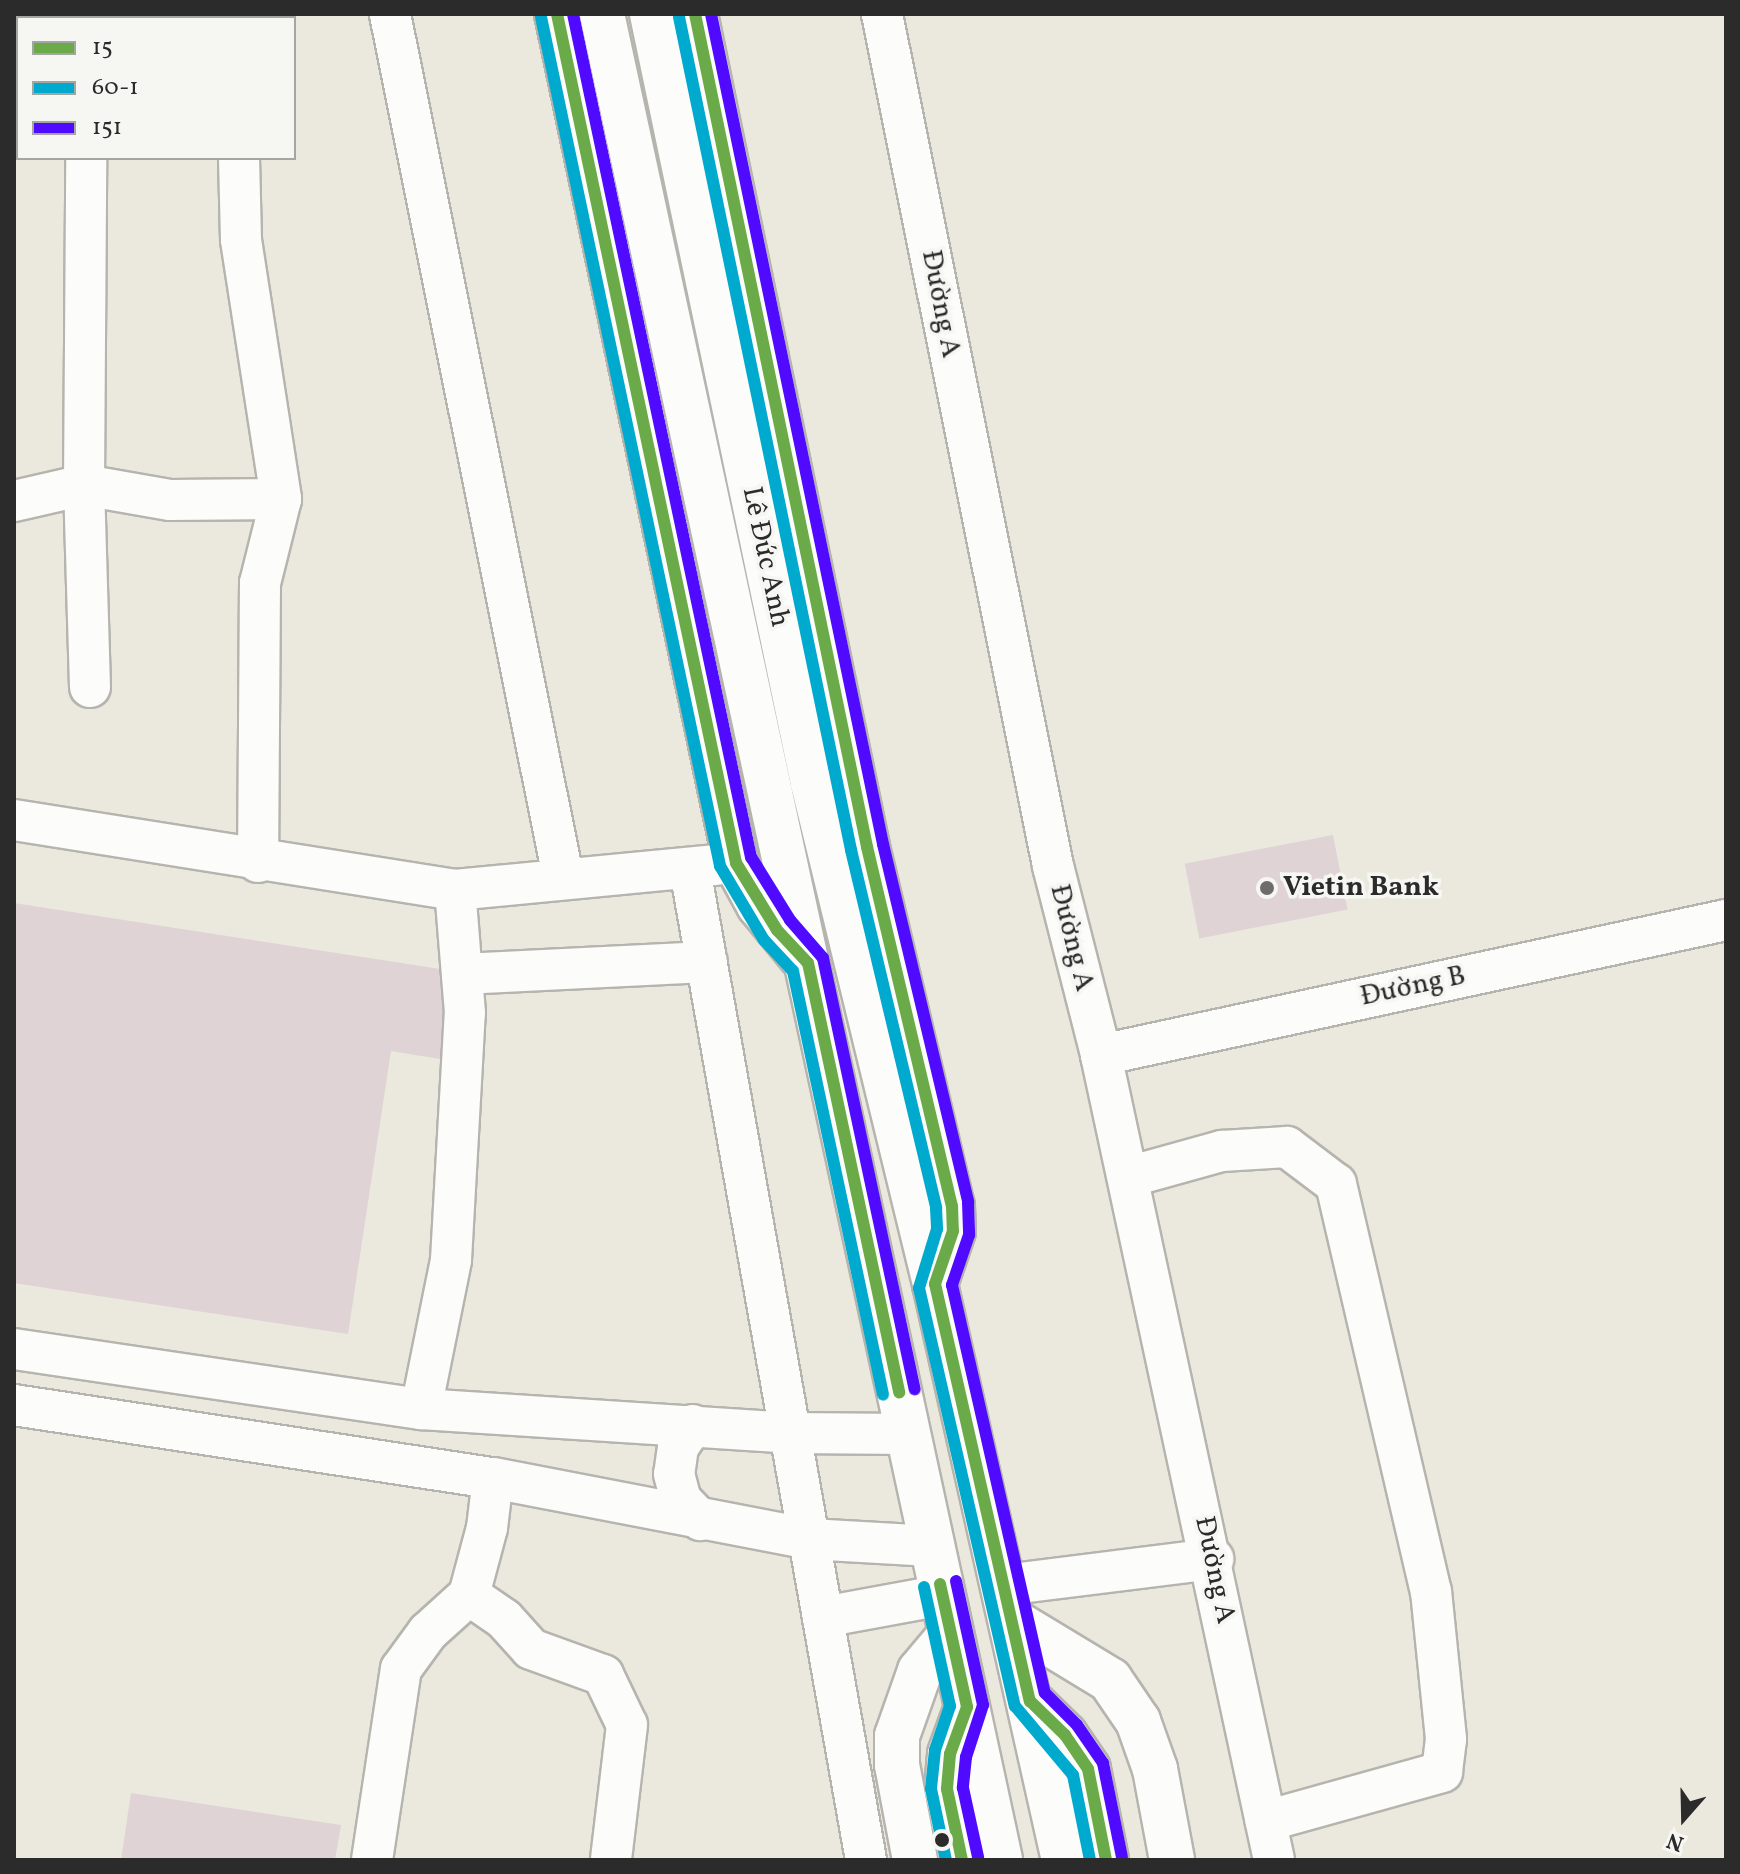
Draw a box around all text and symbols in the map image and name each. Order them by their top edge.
legend [16,16,296,160]
text: 15 [92,31,113,65]
text: 60-1 [92,71,139,105]
text: 151 [92,111,122,145]
street label: Đường A [913,247,967,361]
street label: Lê Đức Anh [734,484,796,630]
place label: Vietin Bank [1283,871,1439,905]
marker: Vietin Bank [1258,879,1276,897]
street label: Đường A [1042,881,1100,995]
street label: Đường B [1357,959,1469,1015]
street label: Đường A [1186,1513,1242,1627]
north arrow [1644,1778,1724,1858]
text: N [1663,1824,1688,1858]
unlabelled marker [934,1832,950,1848]

